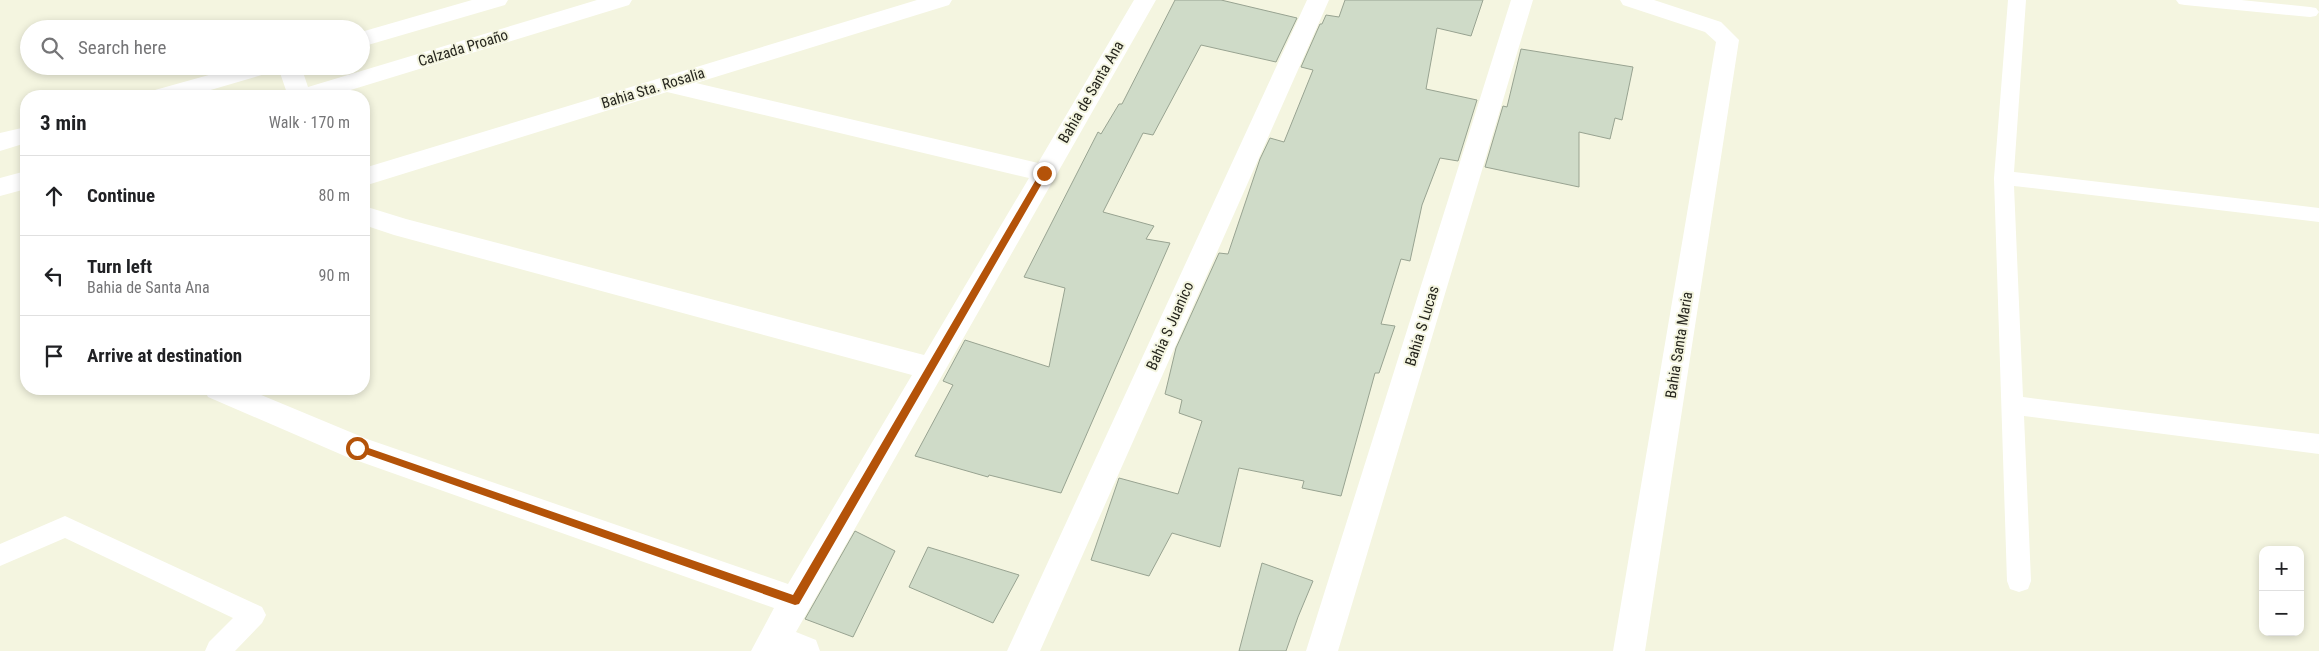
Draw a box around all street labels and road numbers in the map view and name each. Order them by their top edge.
street label: Calzada Proaño [416,26,510,70]
street label: Bahia de Santa Ana [1054,38,1128,146]
street label: Bahia Sta. Rosalia [599,64,707,112]
street label: Bahia S Juanico [1143,279,1197,373]
street label: Bahia S Lucas [1401,284,1443,368]
street label: Bahia Santa Maria [1662,290,1696,400]

